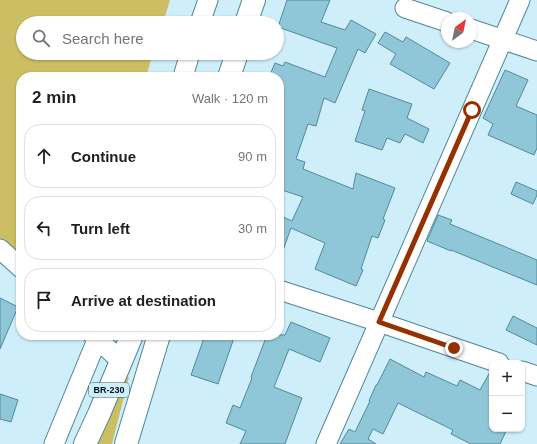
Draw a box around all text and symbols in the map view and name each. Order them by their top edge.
north arrow [441,12,477,48]
search box [16,16,284,60]
icon: search [30,27,52,49]
text: Search here [62,30,144,47]
text: 2 min [32,88,76,107]
text: Walk · 120 m [192,91,268,106]
route start [463,101,481,119]
icon: ahead [33,145,55,167]
text: Continue [71,148,136,165]
text: 90 m [238,149,267,164]
icon: left [33,217,55,239]
text: Turn left [71,220,130,237]
text: 30 m [238,221,267,236]
icon: arrive [33,289,55,311]
text: Arrive at destination [71,292,216,309]
route end [445,339,463,357]
map controls [489,360,525,432]
button: + [489,360,525,396]
road number: BR-230 [89,383,129,397]
button: − [489,396,525,432]

